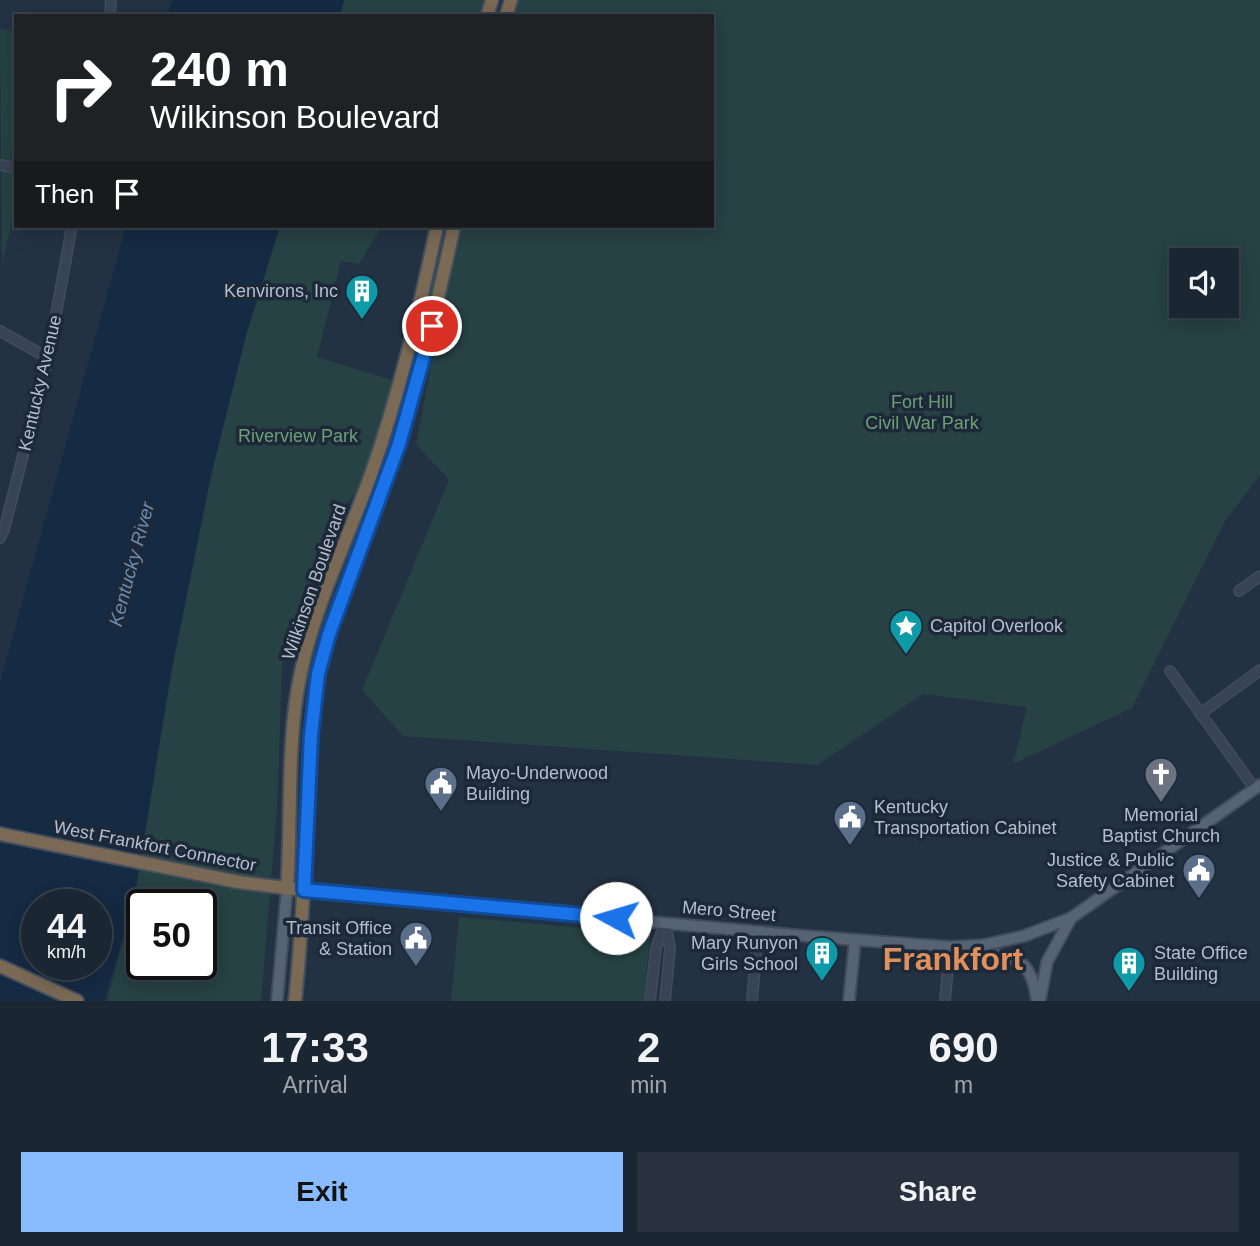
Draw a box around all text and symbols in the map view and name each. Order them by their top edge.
icon: right [35,42,126,133]
text: 240 m [150,42,289,96]
text: Wilkinson Boulevard [150,99,440,135]
icon: arrive [108,175,146,213]
text: Then [35,179,94,209]
map controls [1169,248,1239,318]
button: sound [1169,248,1239,318]
building icon: Kenvirons, Inc [343,272,381,321]
place label: Kenvirons, Inc [224,281,338,301]
pin [402,296,462,356]
icon: arrive [413,307,451,345]
street label: Kentucky Avenue [15,313,65,453]
park label: Fort Hill Civil War Park [865,392,980,433]
park label: Riverview Park [238,426,359,446]
water label: Kentucky River [105,499,158,629]
street label: Wilkinson Boulevard [278,502,350,662]
place icon: Capitol Overlook [887,607,925,656]
place label: Capitol Overlook [930,616,1064,636]
church icon: Memorial Baptist Church [1142,755,1180,804]
place label: Mayo-Underwood Building [466,763,608,804]
public building icon: Mayo-Underwood Building [422,764,460,813]
place label: Kentucky Transportation Cabinet [874,797,1056,838]
public building icon: Kentucky Transportation Cabinet [831,798,869,847]
place label: Memorial Baptist Church [1102,805,1220,846]
street label: West Frankfort Connector [52,817,258,875]
place label: Justice & Public Safety Cabinet [1047,850,1174,891]
public building icon: Justice & Public Safety Cabinet [1180,851,1218,900]
position arrow [579,881,653,955]
speed limit sign: 50 [126,889,217,980]
street label: Mero Street [681,897,777,925]
text: 44 [47,906,86,945]
place label: Transit Office & Station [286,918,392,959]
public building icon: Transit Office & Station [397,919,435,968]
place label: Mary Runyon Girls School [691,933,798,974]
building icon: Mary Runyon Girls School [803,934,841,983]
district label: Frankfort [883,941,1024,977]
text: km/h [47,942,86,962]
place label: State Office Building [1154,943,1248,984]
building icon: State Office Building [1110,944,1148,993]
text: 17:33 [261,1024,369,1071]
text: 2 [637,1024,660,1071]
text: 690 [929,1024,999,1071]
text: Arrival [282,1072,348,1098]
text: min [630,1072,667,1098]
text: m [954,1072,973,1098]
button: Exit [21,1152,623,1232]
button: Share [637,1152,1239,1232]

